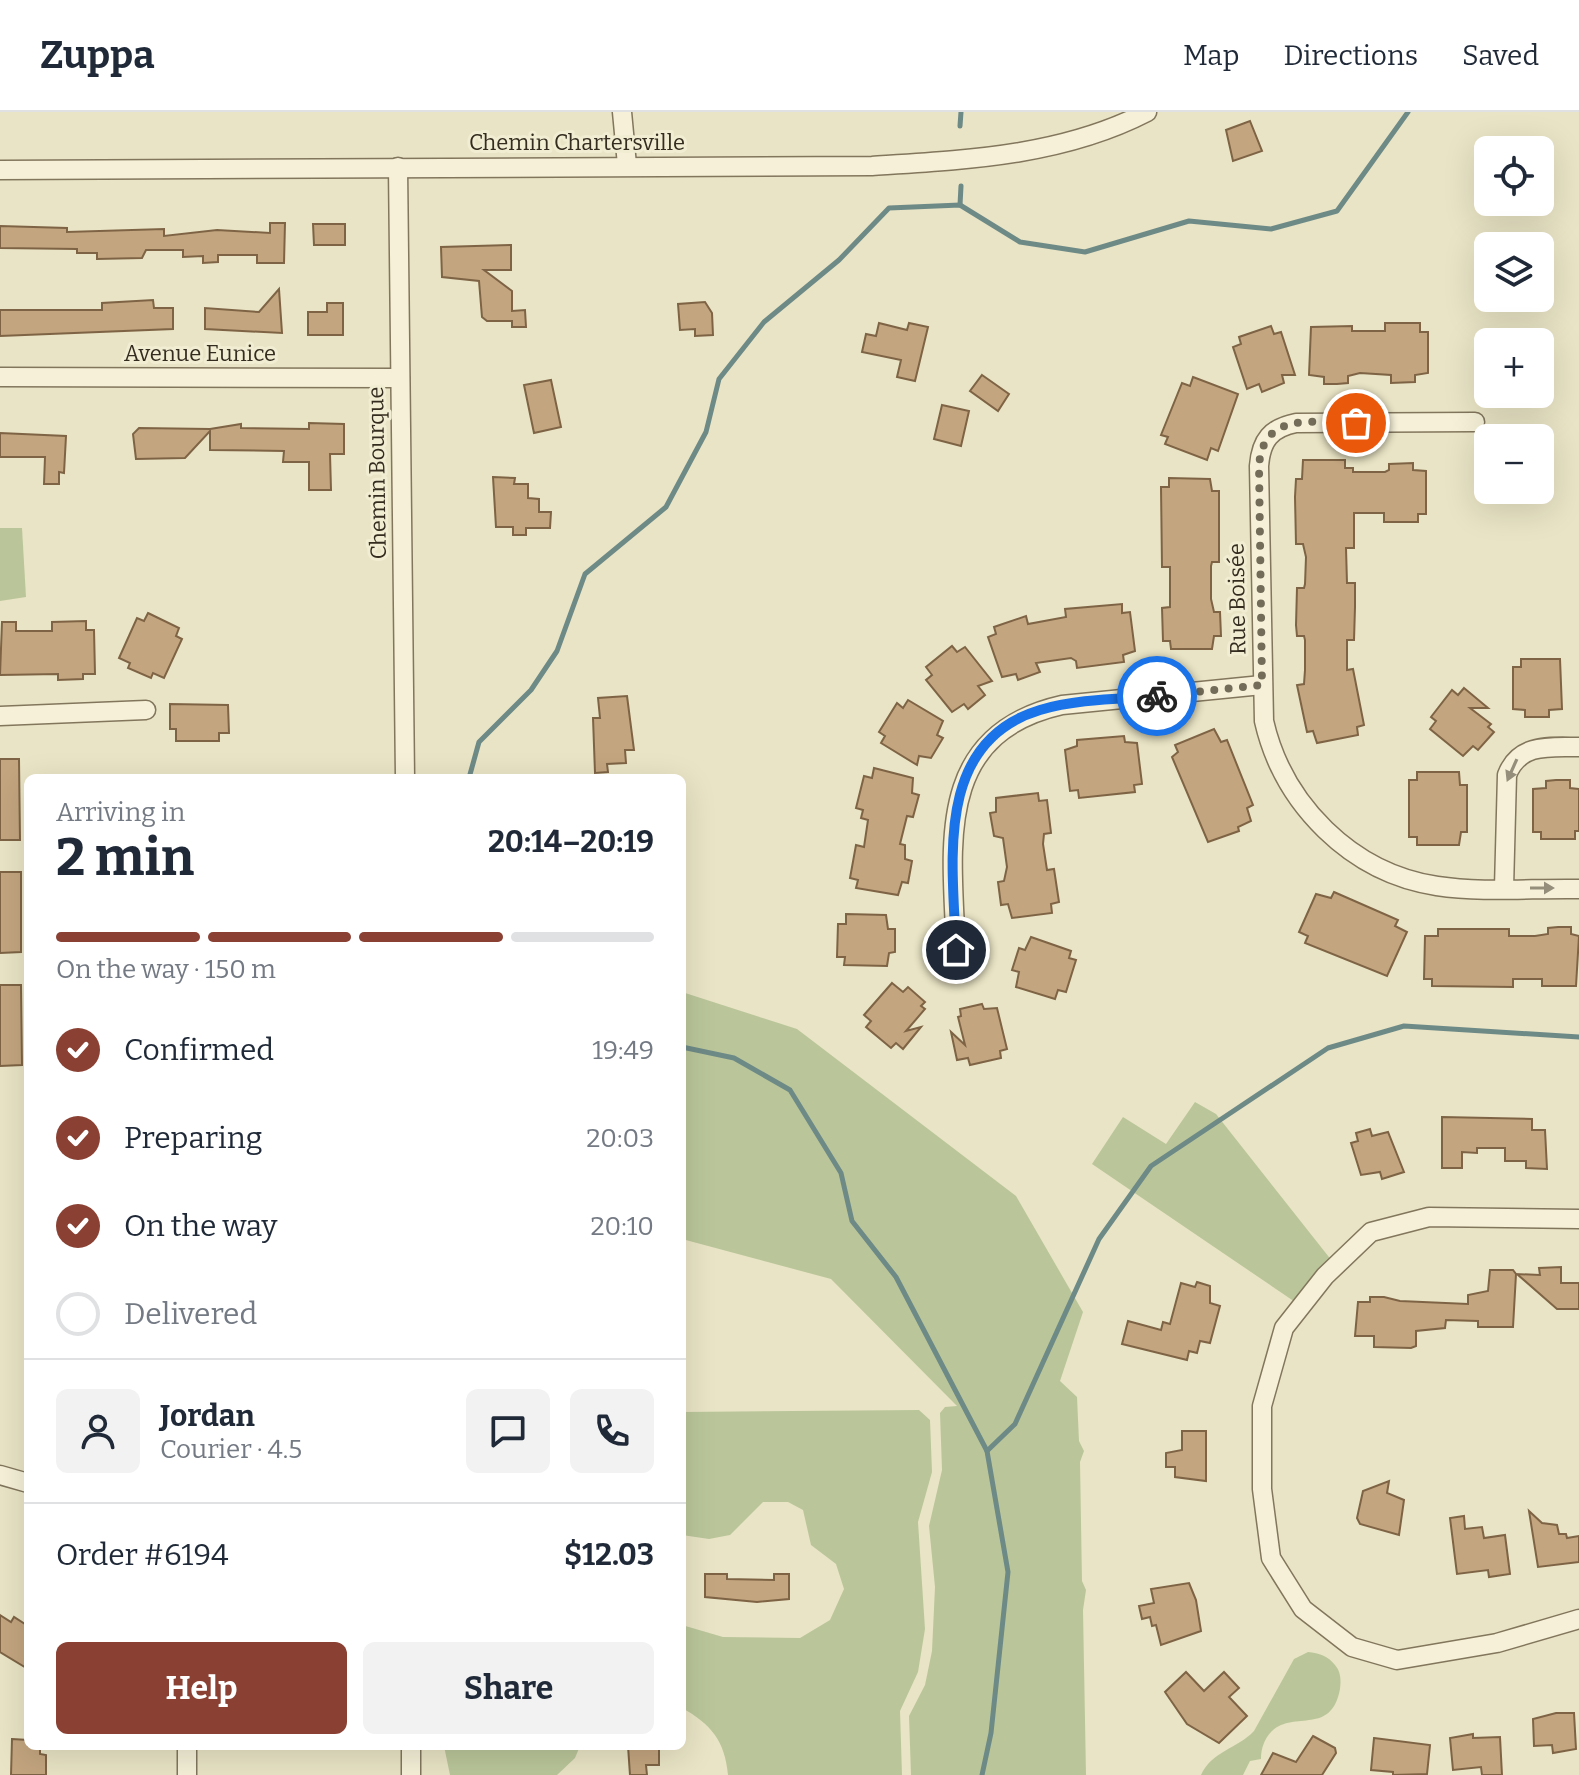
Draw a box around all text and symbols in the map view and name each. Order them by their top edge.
text: Zuppa [40,32,155,78]
text: Map [1183,39,1239,72]
text: Directions [1283,39,1418,72]
text: Saved [1462,39,1539,72]
street label: Chemin Chartersville [469,129,685,156]
map controls [1474,136,1554,504]
button: locate [1474,136,1554,216]
button: layers [1474,232,1554,312]
button: + [1474,328,1554,408]
street label: Avenue Eunice [124,340,276,367]
street label: Chemin Bourque [362,386,392,560]
pin [1322,389,1390,457]
icon: bag [1334,401,1378,445]
button: − [1474,424,1554,504]
street label: Rue Boisée [1223,543,1251,655]
courier [1117,656,1197,736]
icon: bike [1135,674,1179,718]
one-way arrow [1506,758,1519,781]
text: Arriving in [56,797,185,828]
text: 20:14–20:19 [488,824,654,860]
text: 2 min [56,826,194,889]
one-way arrow [1530,882,1555,894]
pin [922,916,990,984]
icon: home [934,928,978,972]
text: On the way · 150 m [56,954,276,985]
icon: check [56,1028,100,1072]
text: Confirmed [124,1032,274,1068]
text: 19:49 [592,1035,654,1066]
icon: check [56,1116,100,1160]
text: Preparing [124,1120,262,1156]
text: 20:03 [586,1123,654,1154]
icon: check [56,1204,100,1248]
text: On the way [124,1208,277,1244]
text: 20:10 [590,1211,654,1242]
text: Delivered [124,1296,257,1332]
button: person [56,1389,140,1473]
button: chat [466,1389,550,1473]
button: phone [570,1389,654,1473]
text: Jordan [160,1398,255,1434]
text: Courier · 4.5 [160,1434,302,1465]
text: Order #6194 [56,1537,228,1573]
text: $12.03 [564,1537,654,1573]
button: Help [56,1642,347,1734]
button: Share [363,1642,654,1734]

